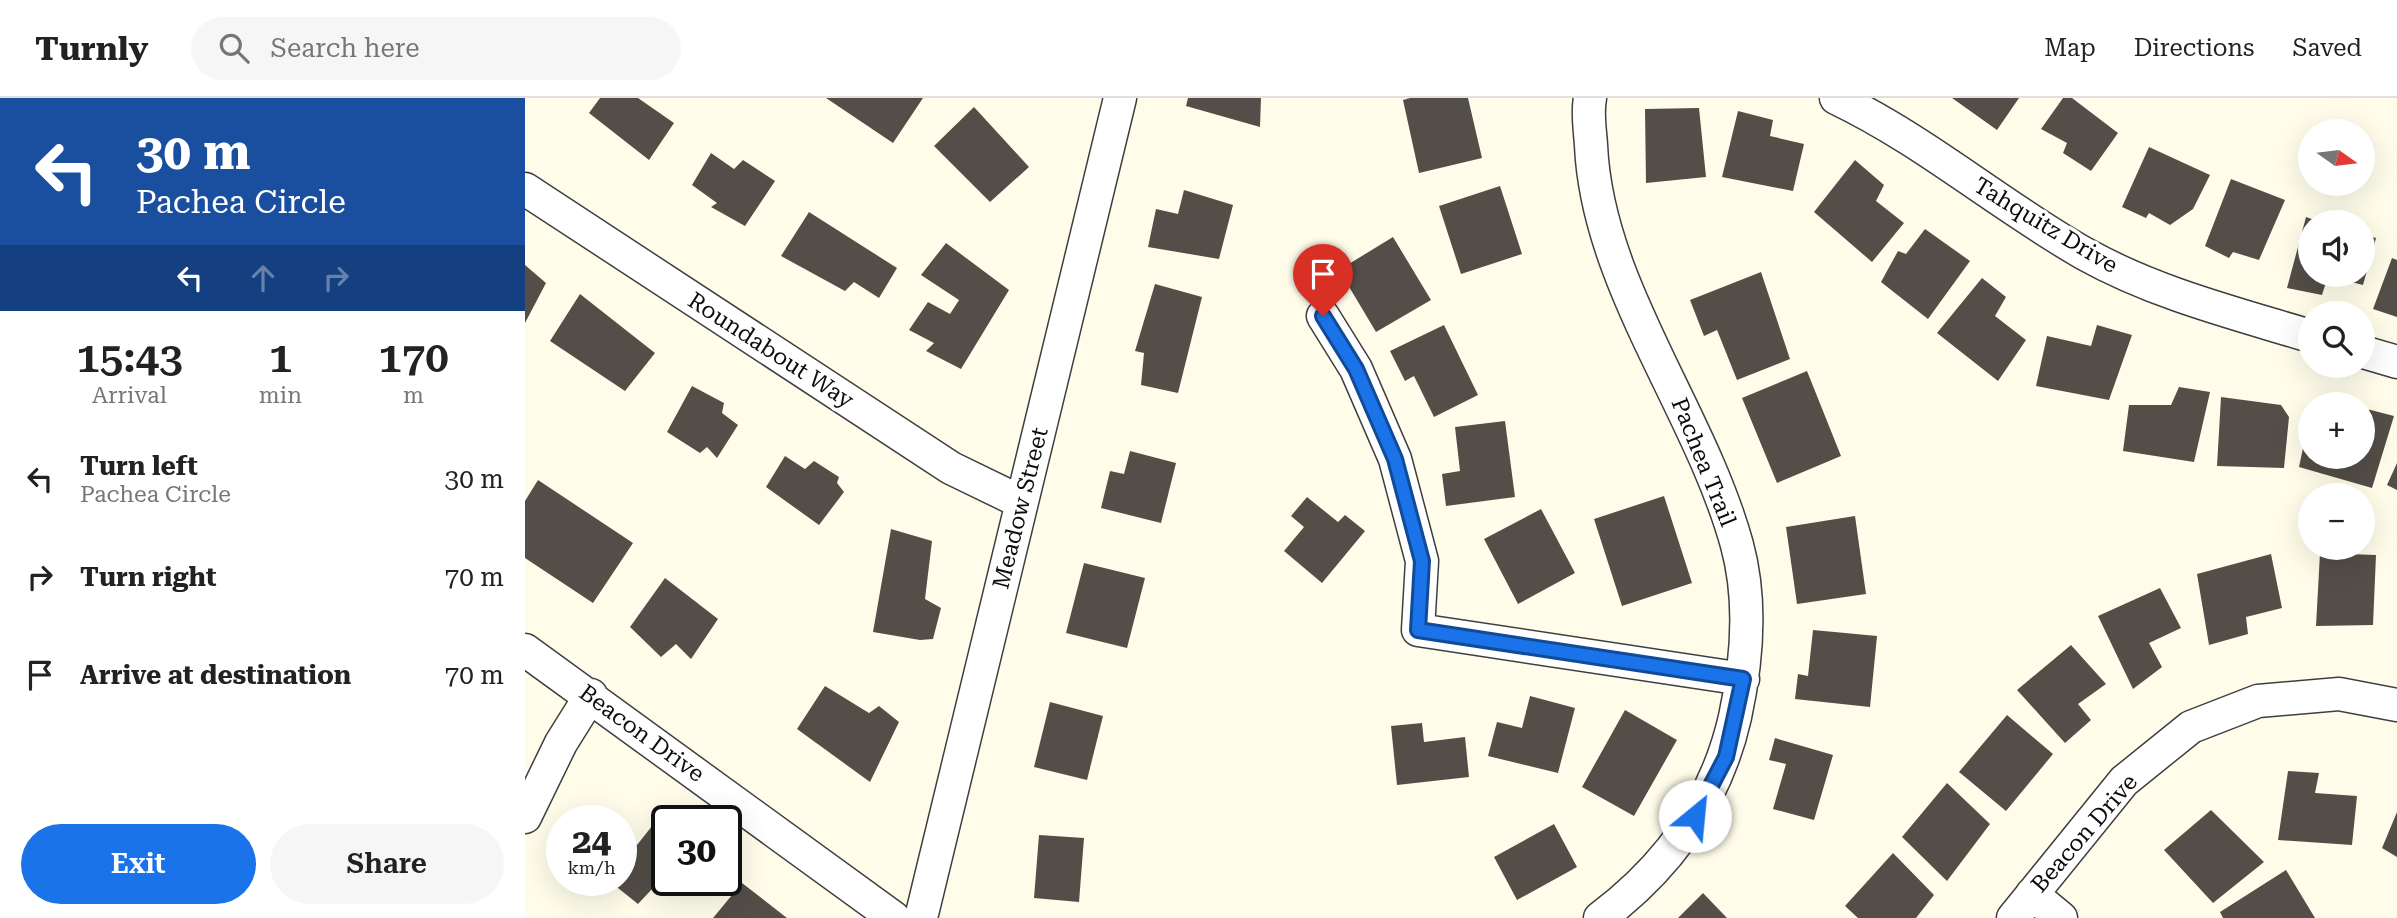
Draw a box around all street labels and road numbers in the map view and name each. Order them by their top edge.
street label: Tahquitz Drive [1969,172,2123,279]
street label: Roundabout Way [683,287,859,414]
street label: Pachea Trail [1666,394,1742,530]
street label: Meadow Street [987,424,1054,592]
street label: Beacon Drive [574,679,709,788]
street label: Beacon Drive [2026,769,2143,898]

